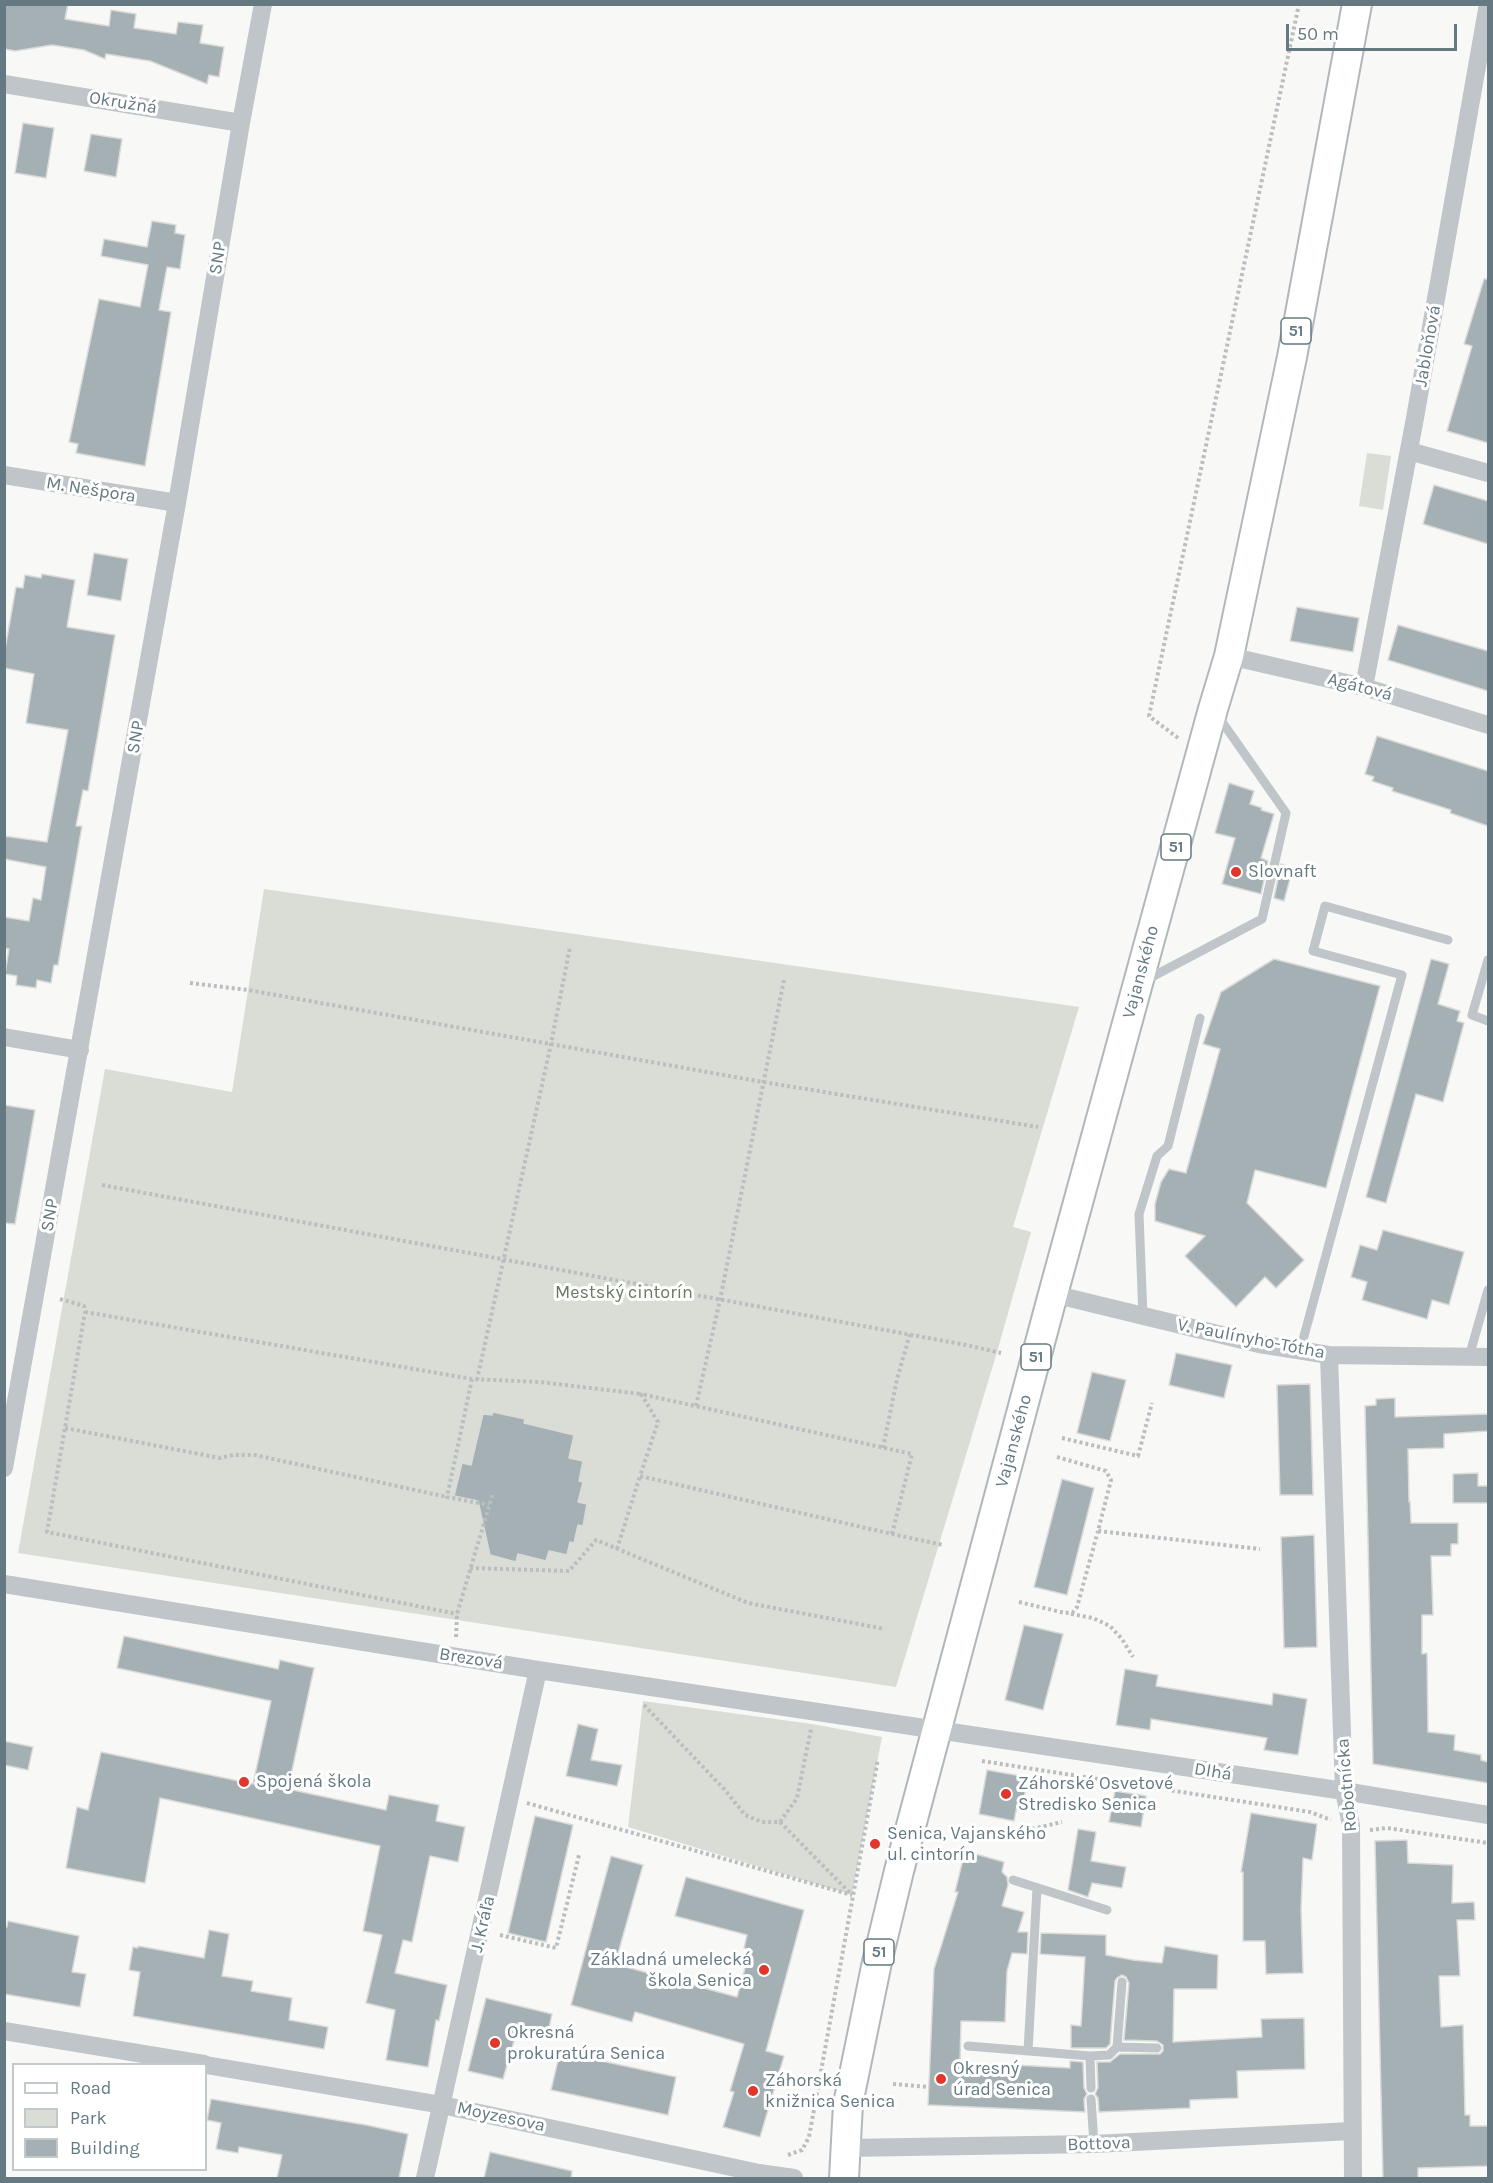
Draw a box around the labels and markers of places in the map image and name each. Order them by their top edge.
place label: Slovnaft [1248,861,1317,883]
marker: Slovnaft [1229,865,1243,879]
place label: Spojená škola [256,1771,372,1793]
place label: Záhorské Osvetové Stredisko Senica [1018,1773,1173,1816]
marker: Spojená škola [237,1775,251,1789]
marker: Záhorské Osvetové Stredisko Senica [999,1787,1013,1801]
place label: Senica, Vajanského ul. cintorín [887,1823,1046,1866]
marker: Senica, Vajanského ul. cintorín [868,1837,882,1851]
place label: Základná umelecká škola Senica [590,1949,752,1992]
marker: Základná umelecká škola Senica [757,1963,771,1977]
place label: Okresná prokuratúra Senica [507,2022,665,2064]
marker: Okresná prokuratúra Senica [488,2036,502,2050]
place label: Okresný úrad Senica [953,2058,1051,2100]
place label: Záhorská knižnica Senica [765,2070,895,2112]
marker: Okresný úrad Senica [934,2072,948,2086]
marker: Záhorská knižnica Senica [746,2084,760,2098]

